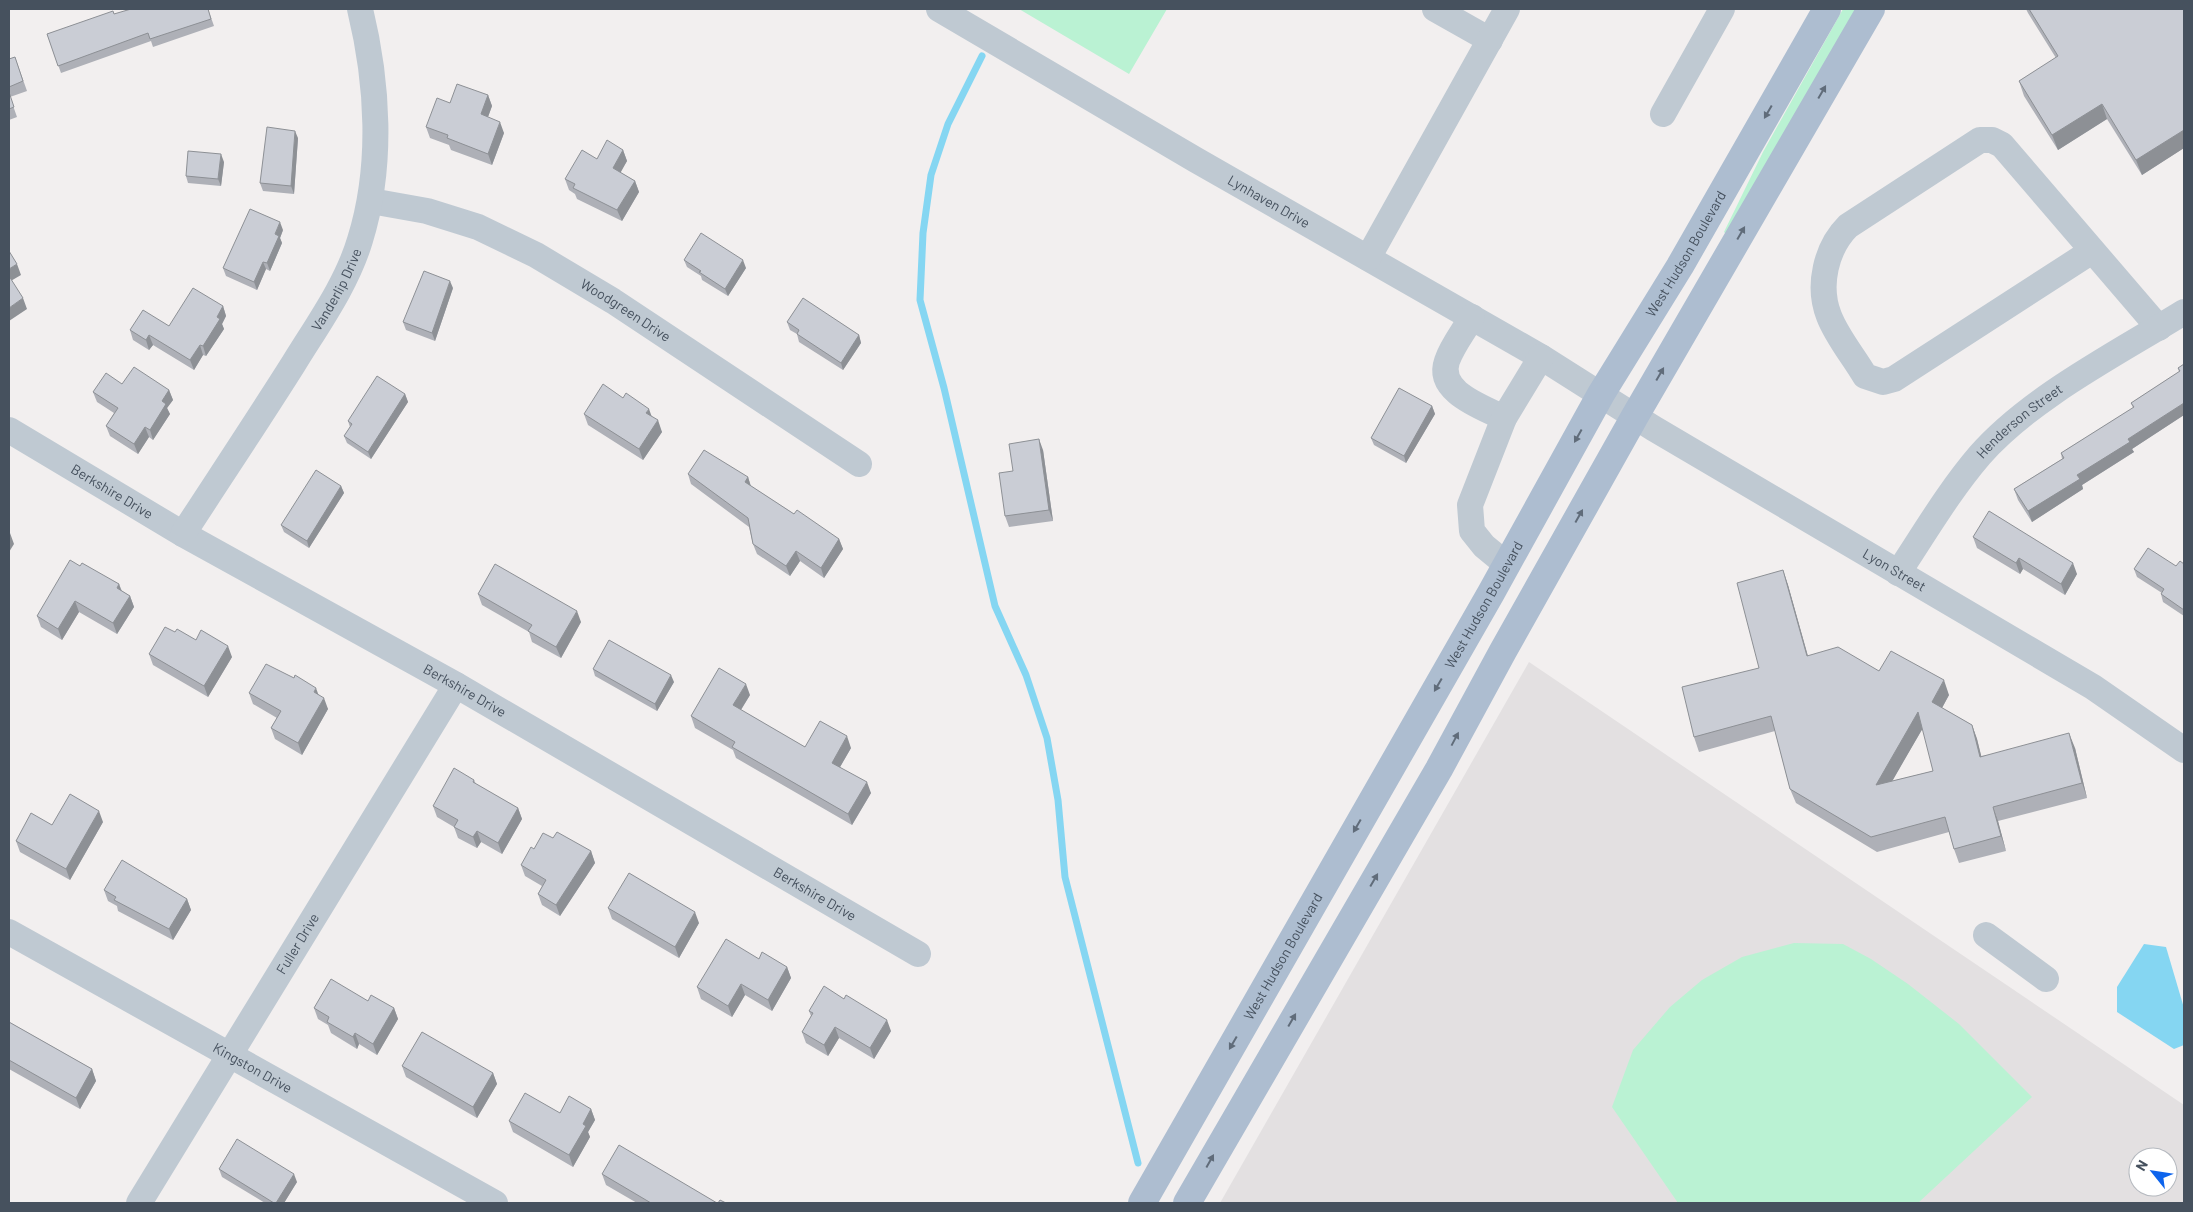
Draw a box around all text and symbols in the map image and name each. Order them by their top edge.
one-way arrow [1818,86,1827,99]
one-way arrow [1763,105,1772,119]
street label: Lynhaven Drive [1225,171,1313,231]
street label: West Hudson Boulevard [1642,188,1729,320]
one-way arrow [1737,226,1745,240]
street label: Vanderlip Drive [307,246,365,334]
street label: Woodgreen Drive [578,275,674,345]
one-way arrow [1655,367,1664,380]
street label: Henderson Street [1972,380,2065,461]
one-way arrow [1573,430,1582,443]
street label: Berkshire Drive [68,460,156,522]
one-way arrow [1575,508,1583,523]
street label: West Hudson Boulevard [1441,538,1526,671]
street label: Lyon Street [1860,544,1929,595]
street label: Berkshire Drive [421,660,510,720]
one-way arrow [1434,678,1443,692]
one-way arrow [1451,732,1459,746]
one-way arrow [1353,819,1362,832]
street label: Berkshire Drive [771,863,860,924]
one-way arrow [1370,873,1379,887]
street label: West Hudson Boulevard [1240,890,1326,1023]
street label: Fuller Drive [272,910,322,977]
one-way arrow [1288,1013,1296,1028]
one-way arrow [1229,1035,1237,1050]
street label: Kingston Drive [210,1039,295,1096]
north arrow [2128,1147,2178,1197]
one-way arrow [1206,1154,1215,1167]
text: N [2132,1157,2151,1174]

